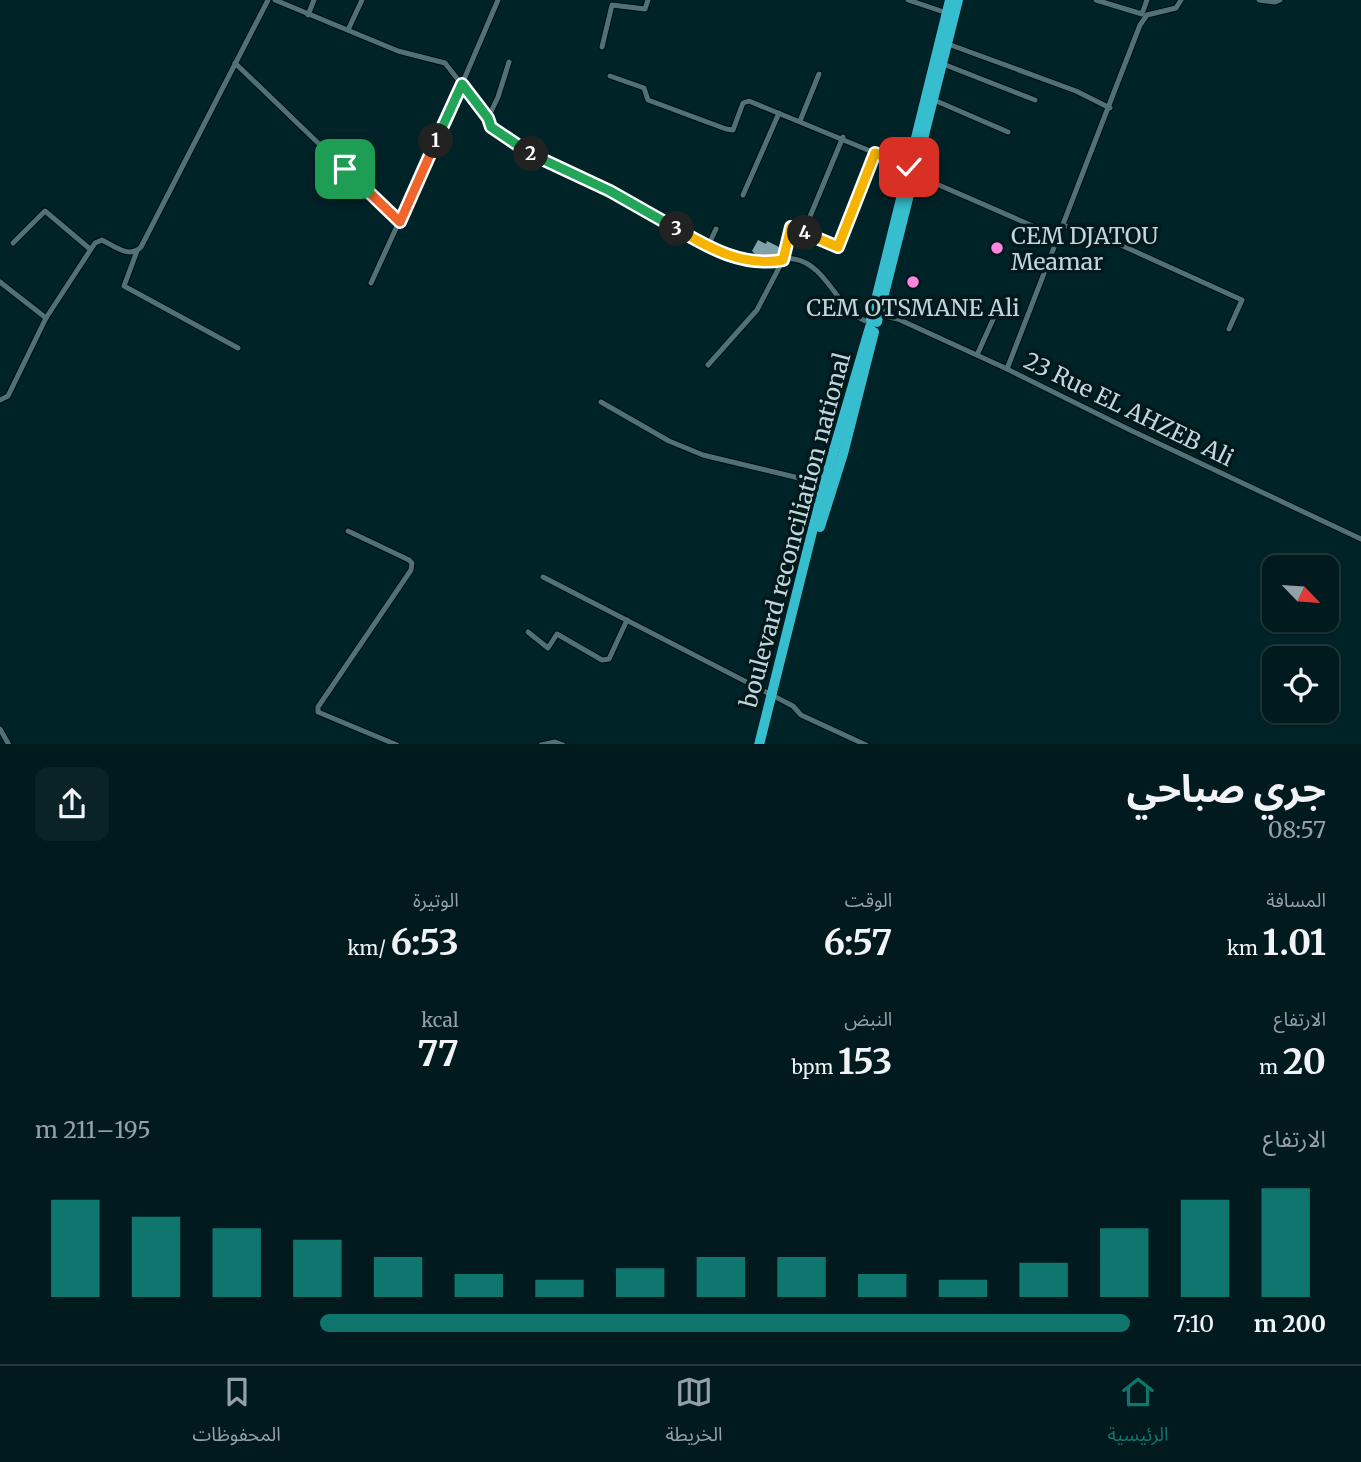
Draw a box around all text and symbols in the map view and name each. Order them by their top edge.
pin: 1 [418,124,453,158]
text: 1 [431,128,440,152]
pin: 2 [514,136,548,172]
pin [879,137,939,197]
pin [315,139,375,199]
text: 2 [525,141,536,165]
icon: check [890,148,928,186]
icon: arrive [326,150,364,188]
pin: 3 [660,212,694,246]
text: 3 [671,216,682,240]
pin: 4 [788,216,822,250]
text: 4 [798,220,811,244]
place label: CEM DJATOU Meamar [1011,221,1158,276]
marker: CEM DJATOU Meamar [989,240,1005,256]
marker: CEM OTSMANE Ali [905,274,921,290]
place label: CEM OTSMANE Ali [806,293,1020,322]
street label: 23 Rue EL AHZEB Ali [1019,346,1239,472]
street label: boulevard reconciliation national [733,349,856,712]
north arrow [1262,555,1339,632]
map controls [1262,555,1339,723]
button: locate [1262,646,1339,723]
text: جري صباحي [1127,765,1326,812]
button: share [35,767,109,841]
text: 08:57 [1268,815,1326,844]
text: الوتيرة [413,888,459,912]
text: الوقت [845,888,892,912]
text: المسافة [1266,888,1326,912]
text: 6:53 [390,921,459,965]
text: 6:57 [823,921,892,965]
text: 1.01 [1262,921,1326,965]
text: /km [348,936,390,960]
text: km [1227,936,1262,960]
text: النبض [844,1007,892,1031]
text: الارتفاع [1274,1007,1326,1031]
text: kcal [421,1008,459,1032]
text: 77 [417,1032,459,1076]
text: 153 [838,1040,892,1084]
text: 20 [1283,1040,1326,1084]
text: bpm [791,1055,838,1079]
text: m [1259,1055,1283,1079]
text: 195–211 m [35,1115,151,1144]
text: الارتفاع [1263,1124,1326,1153]
text: 7:10 [1173,1309,1214,1338]
text: 200 m [1254,1309,1326,1338]
tab: المحفوظات [192,1373,281,1455]
tab: الخريطة [666,1373,723,1455]
tab: الرئيسية [1107,1373,1169,1455]

